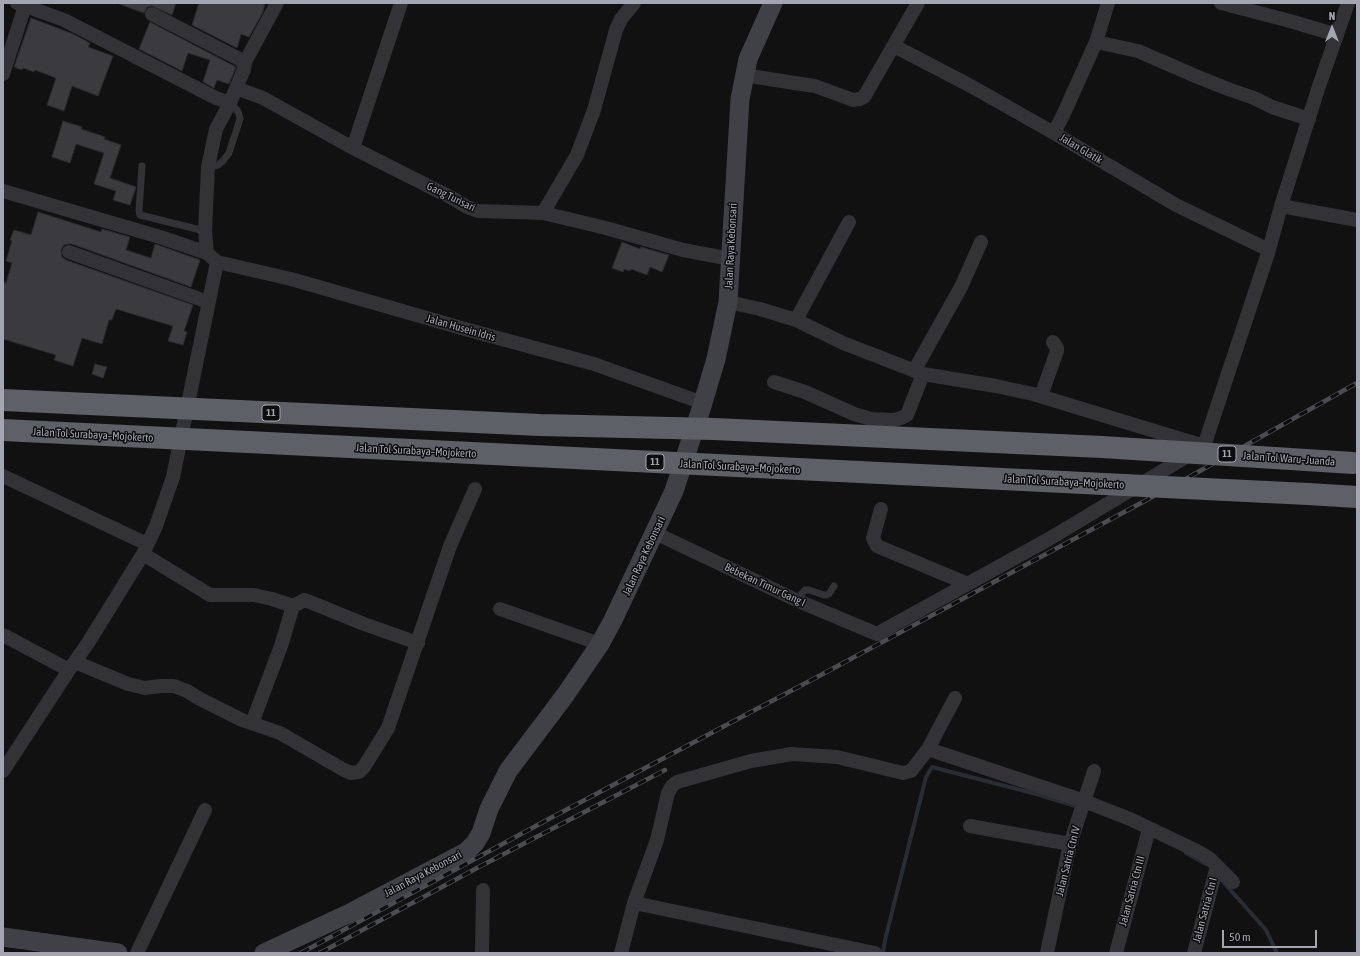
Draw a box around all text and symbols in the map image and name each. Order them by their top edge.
north arrow [1312,8,1352,48]
text: N [1329,10,1335,22]
street label: Jalan Glatik [1057,131,1105,167]
street label: Gang Turisari [424,180,478,214]
street label: Jalan Raya Kebonsari [722,203,740,289]
street label: Jalan Husein Idris [425,312,497,344]
road number: 11 [262,405,280,421]
street label: Jalan Tol Surabaya–Mojokerto [32,425,154,445]
street label: Jalan Tol Surabaya–Mojokerto [355,441,477,461]
road number: 11 [1218,446,1236,462]
street label: Jalan Tol Waru–Juanda [1242,449,1336,469]
road number: 11 [646,454,664,470]
street label: Jalan Tol Surabaya–Mojokerto [679,457,801,477]
street label: Jalan Tol Surabaya–Mojokerto [1003,472,1125,492]
street label: Jalan Raya Kebonsari [620,514,668,598]
street label: Bebekan Timur Gang I [722,560,808,610]
street label: Jalan Satria Ctn IV [1053,824,1083,898]
street label: Jalan Raya Kebonsari [382,848,464,900]
street label: Jalan Satria Ctn III [1116,854,1148,928]
street label: Jalan Satria Ctn I [1190,876,1220,944]
scale bar [1224,922,1319,948]
text: 50 m [1229,930,1251,944]

